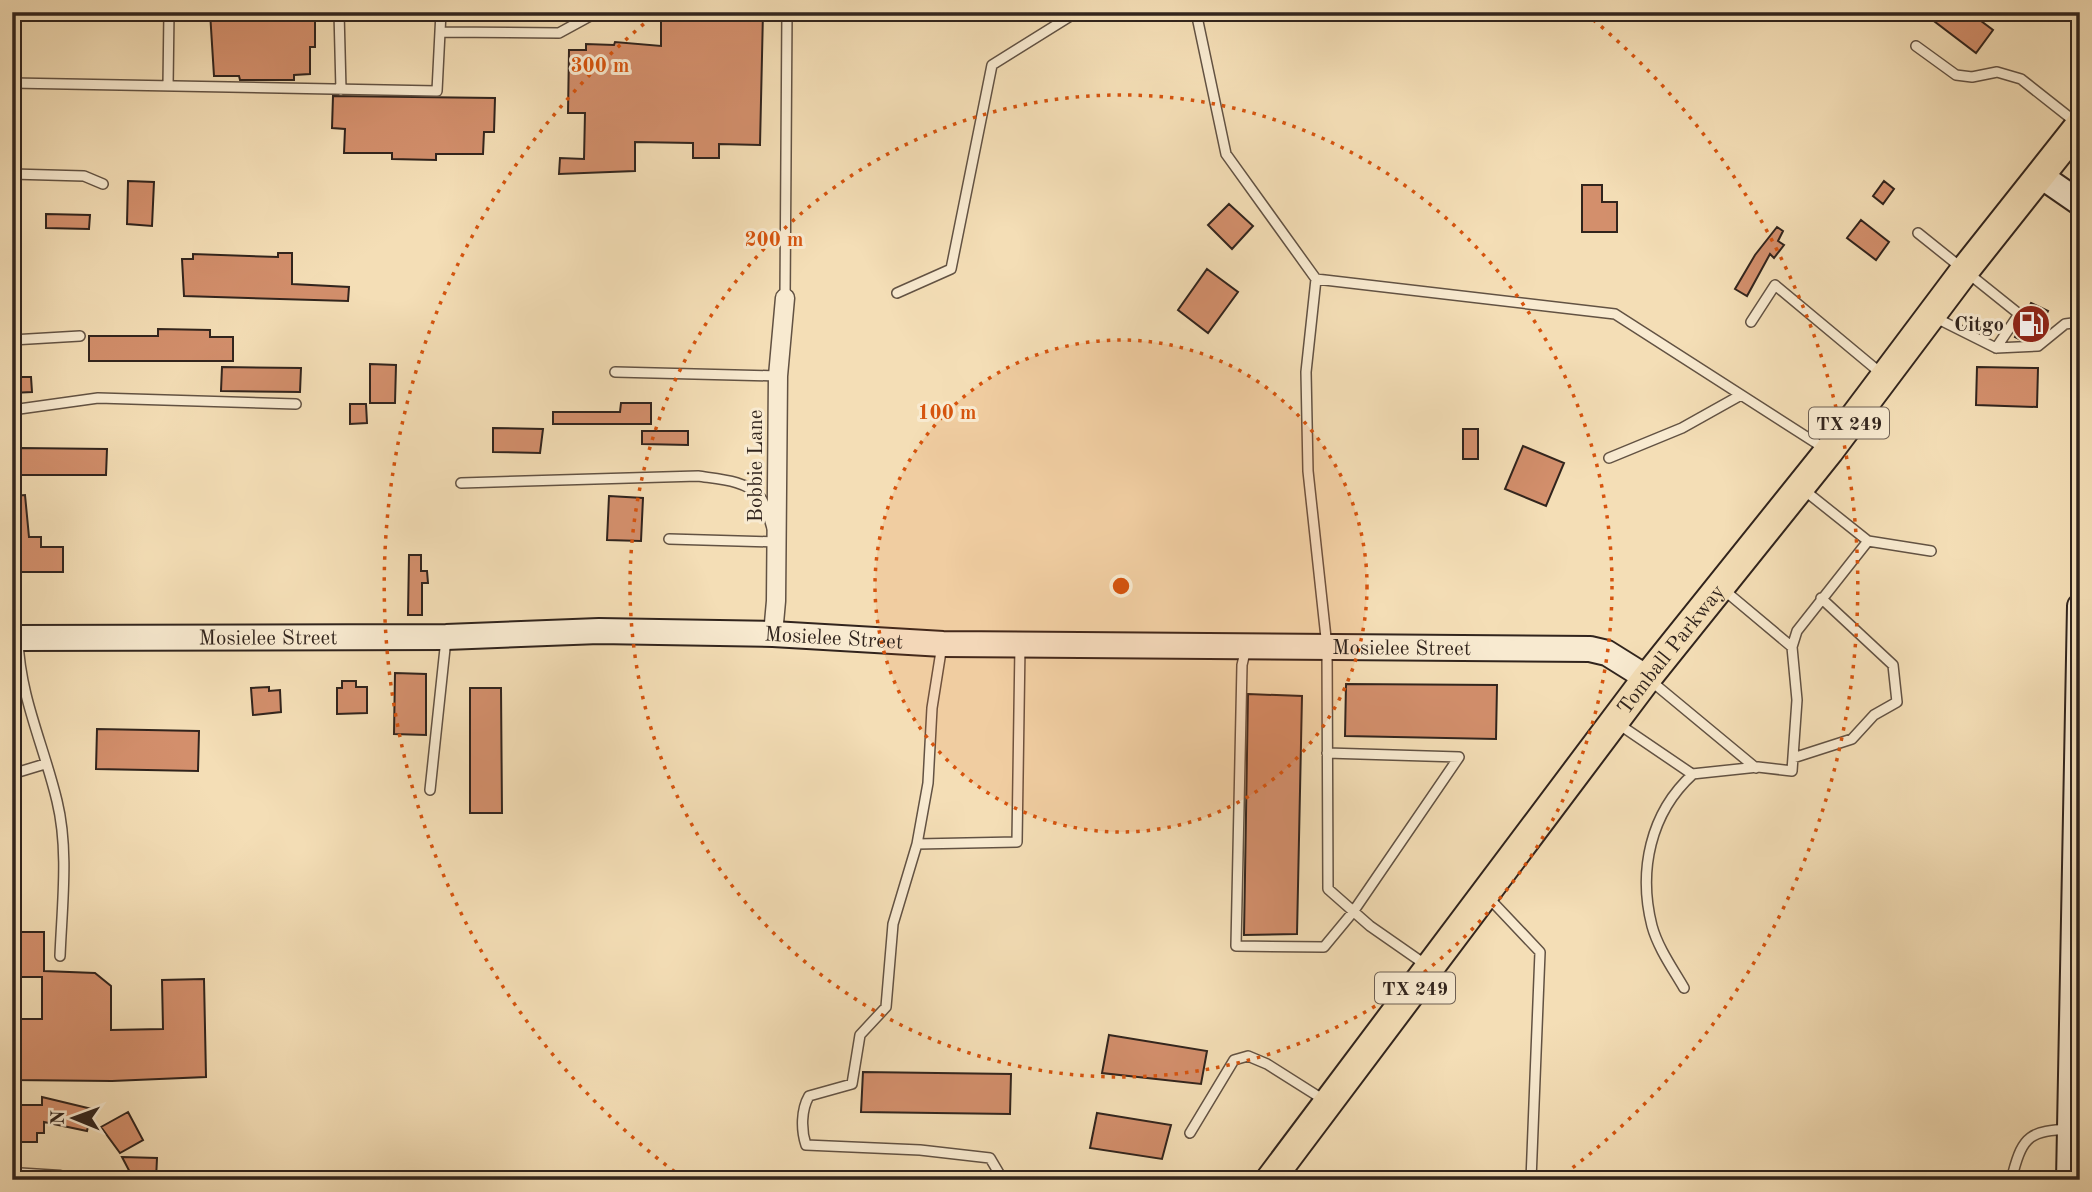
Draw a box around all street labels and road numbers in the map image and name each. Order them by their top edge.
road number: TX 249 [1809,408,1889,438]
street label: Bobbie Lane [746,409,767,523]
street label: Tomball Parkway [1614,581,1729,719]
street label: Mosielee Street [764,625,904,654]
street label: Mosielee Street [198,628,338,650]
street label: Mosielee Street [1332,638,1471,660]
road number: TX 249 [1375,972,1455,1004]

